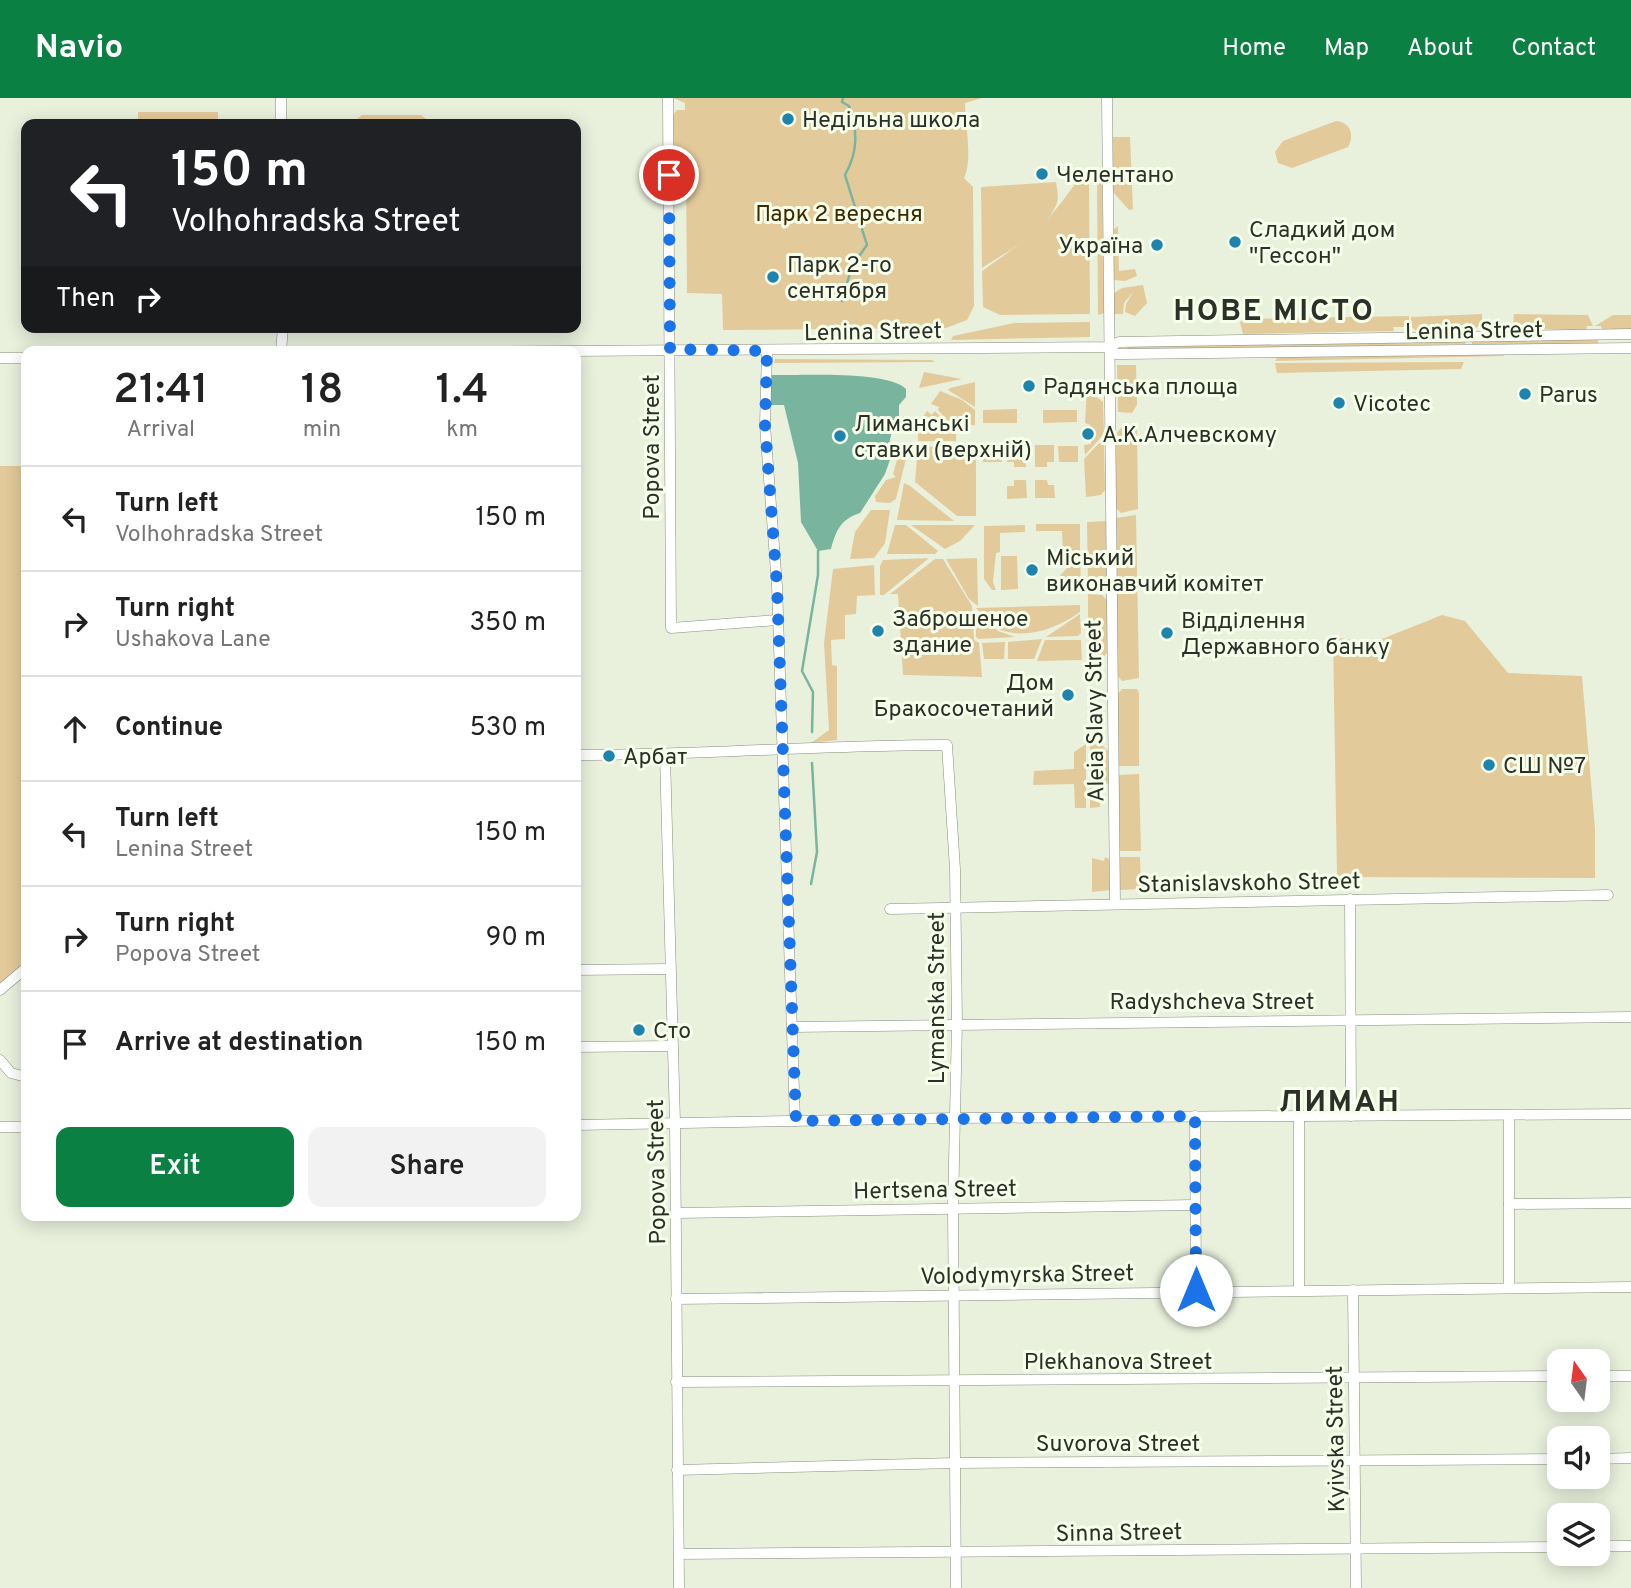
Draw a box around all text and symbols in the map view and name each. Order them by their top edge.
text: Navio [35,28,123,70]
text: Home [1222,34,1286,64]
text: Map [1324,34,1369,64]
text: About [1407,34,1473,64]
text: Contact [1511,34,1596,64]
place label: Недільна школа [802,107,980,136]
marker: Недільна школа [780,111,796,127]
text: 150 m [171,142,308,204]
pin [639,145,699,205]
icon: left [56,147,147,238]
icon: arrive [650,156,688,194]
place label: Челентано [1056,162,1174,191]
marker: Челентано [1034,166,1050,182]
park label: Парк 2 вересня [755,201,923,230]
text: Volhohradska Street [171,203,461,243]
place label: Сладкий дом "Гессон" [1249,217,1395,272]
place label: Україна [1059,233,1143,262]
marker: Сладкий дом "Гессон" [1227,234,1243,250]
marker: Україна [1149,237,1165,253]
place label: Парк 2-го сентября [787,252,892,307]
marker: Парк 2-го сентября [765,269,781,285]
icon: right [129,280,167,318]
text: Then [56,283,115,316]
district label: НОВЕ МІСТО [1173,294,1375,331]
street label: Lenina Street [1405,317,1543,348]
street label: Lenina Street [804,318,942,349]
text: 21:41 [113,365,208,418]
text: 18 [301,365,343,418]
text: 1.4 [436,365,489,418]
street label: Popova Street [639,374,668,520]
place label: Радянська площа [1043,374,1238,403]
marker: Радянська площа [1021,378,1037,394]
place label: Parus [1539,382,1598,411]
marker: Parus [1517,386,1533,402]
place label: Vicotec [1353,391,1431,420]
marker: Vicotec [1331,395,1347,411]
place label: Лиманські ставки (верхній) [854,411,1032,466]
text: Arrival [127,416,195,445]
text: min [303,416,341,445]
text: km [446,416,478,445]
place label: А.К.Алчевскому [1102,422,1277,451]
marker: А.К.Алчевскому [1080,426,1096,442]
marker: Лиманські ставки (верхній) [832,428,848,444]
text: Turn left [115,488,219,521]
icon: left [56,500,94,538]
text: 150 m [475,502,546,535]
text: Volhohradska Street [115,521,323,550]
place label: Міський виконавчий комітет [1046,545,1264,600]
marker: Міський виконавчий комітет [1024,562,1040,578]
text: Turn right [115,593,235,626]
icon: right [56,605,94,643]
place label: Заброшеное здание [892,606,1028,661]
text: 350 m [469,607,546,640]
place label: Відділення Державного банку [1181,608,1390,663]
street label: Aleia Slavy Street [1080,619,1113,802]
marker: Заброшеное здание [870,623,886,639]
marker: Відділення Державного банку [1159,625,1175,641]
text: Ushakova Lane [115,626,271,655]
place label: Дом Бракосочетаний [873,670,1054,725]
marker: Дом Бракосочетаний [1060,687,1076,703]
icon: ahead [56,710,94,748]
text: Continue [115,712,223,745]
text: 530 m [470,712,546,745]
place label: Арбат [623,744,687,773]
marker: Арбат [601,748,617,764]
place label: СШ №7 [1503,753,1586,782]
marker: СШ №7 [1481,757,1497,773]
text: Turn left [115,803,219,836]
icon: left [56,815,94,853]
text: 150 m [475,817,546,850]
text: Lenina Street [115,836,253,865]
street label: Stanislavskoho Street [1137,868,1361,901]
text: Turn right [115,908,235,941]
street label: Lymanska Street [924,912,953,1084]
icon: right [56,920,94,958]
text: 90 m [486,922,546,955]
text: Popova Street [115,941,261,970]
street label: Radyshcheva Street [1109,989,1315,1018]
place label: Сто [653,1018,691,1047]
marker: Сто [631,1022,647,1038]
icon: arrive [56,1025,94,1063]
text: Arrive at destination [115,1027,363,1060]
text: 150 m [475,1027,546,1060]
district label: ЛИМАН [1279,1085,1401,1122]
street label: Popova Street [643,1099,674,1245]
button: Exit [56,1127,294,1207]
button: Share [308,1127,546,1207]
street label: Hertsena Street [853,1176,1017,1207]
position arrow [1159,1253,1233,1327]
street label: Volodymyrska Street [920,1260,1134,1293]
street label: Plekhanova Street [1024,1349,1212,1378]
north arrow [1547,1349,1610,1412]
map controls [1547,1349,1610,1566]
street label: Kyivska Street [1322,1365,1353,1513]
button: sound [1547,1426,1610,1489]
street label: Suvorova Street [1036,1431,1200,1460]
button: layers [1547,1503,1610,1566]
street label: Sinna Street [1055,1519,1183,1550]

